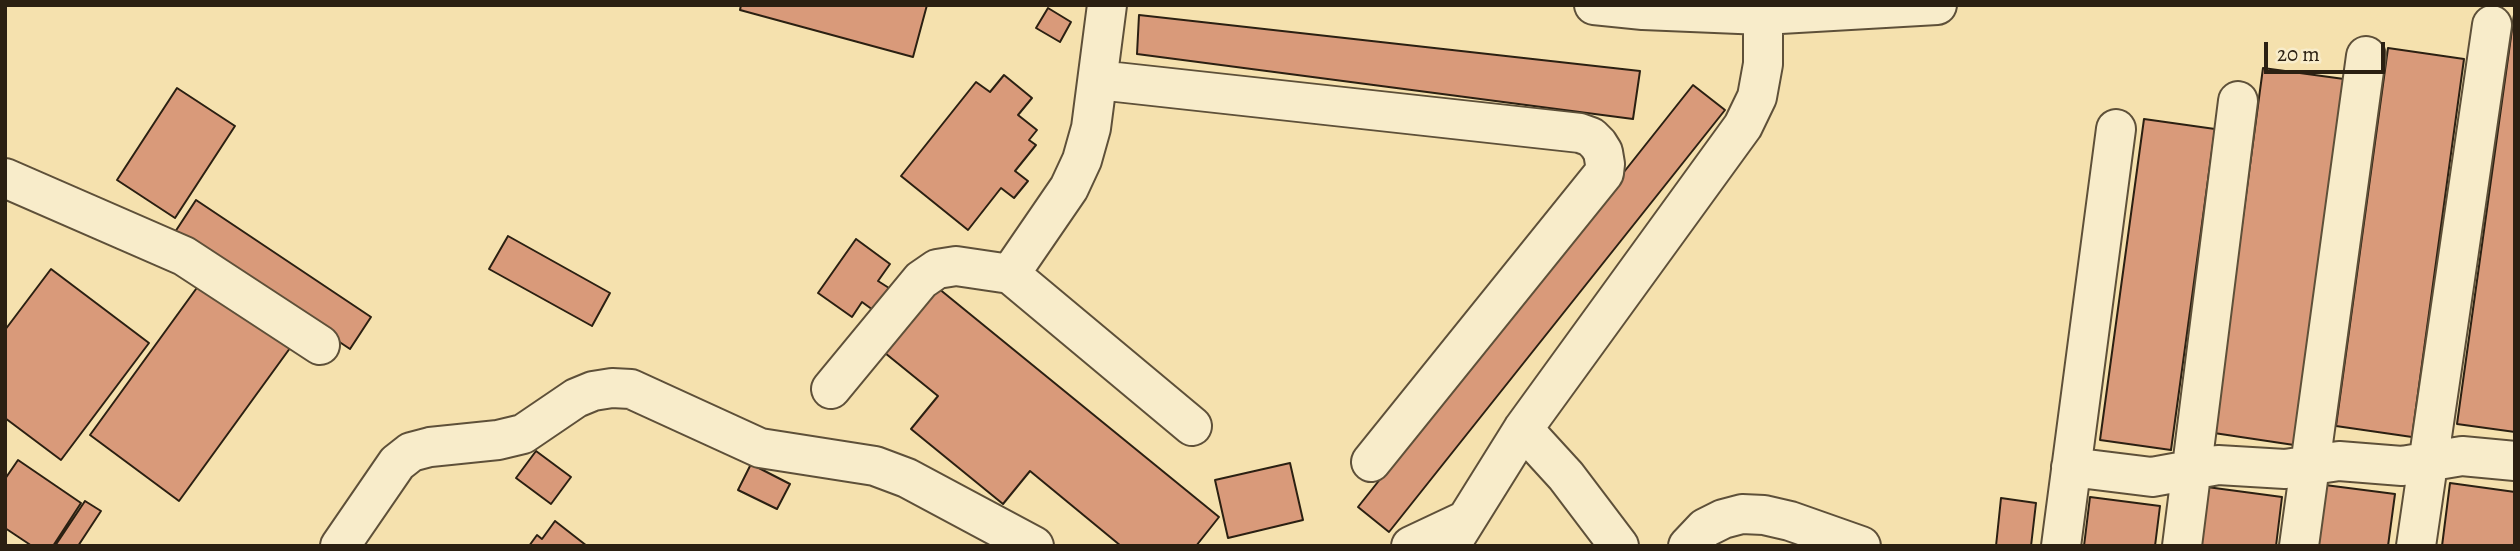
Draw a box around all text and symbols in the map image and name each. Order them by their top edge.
scale bar [2268,28,2389,72]
text: 20 m [2277,40,2320,68]

